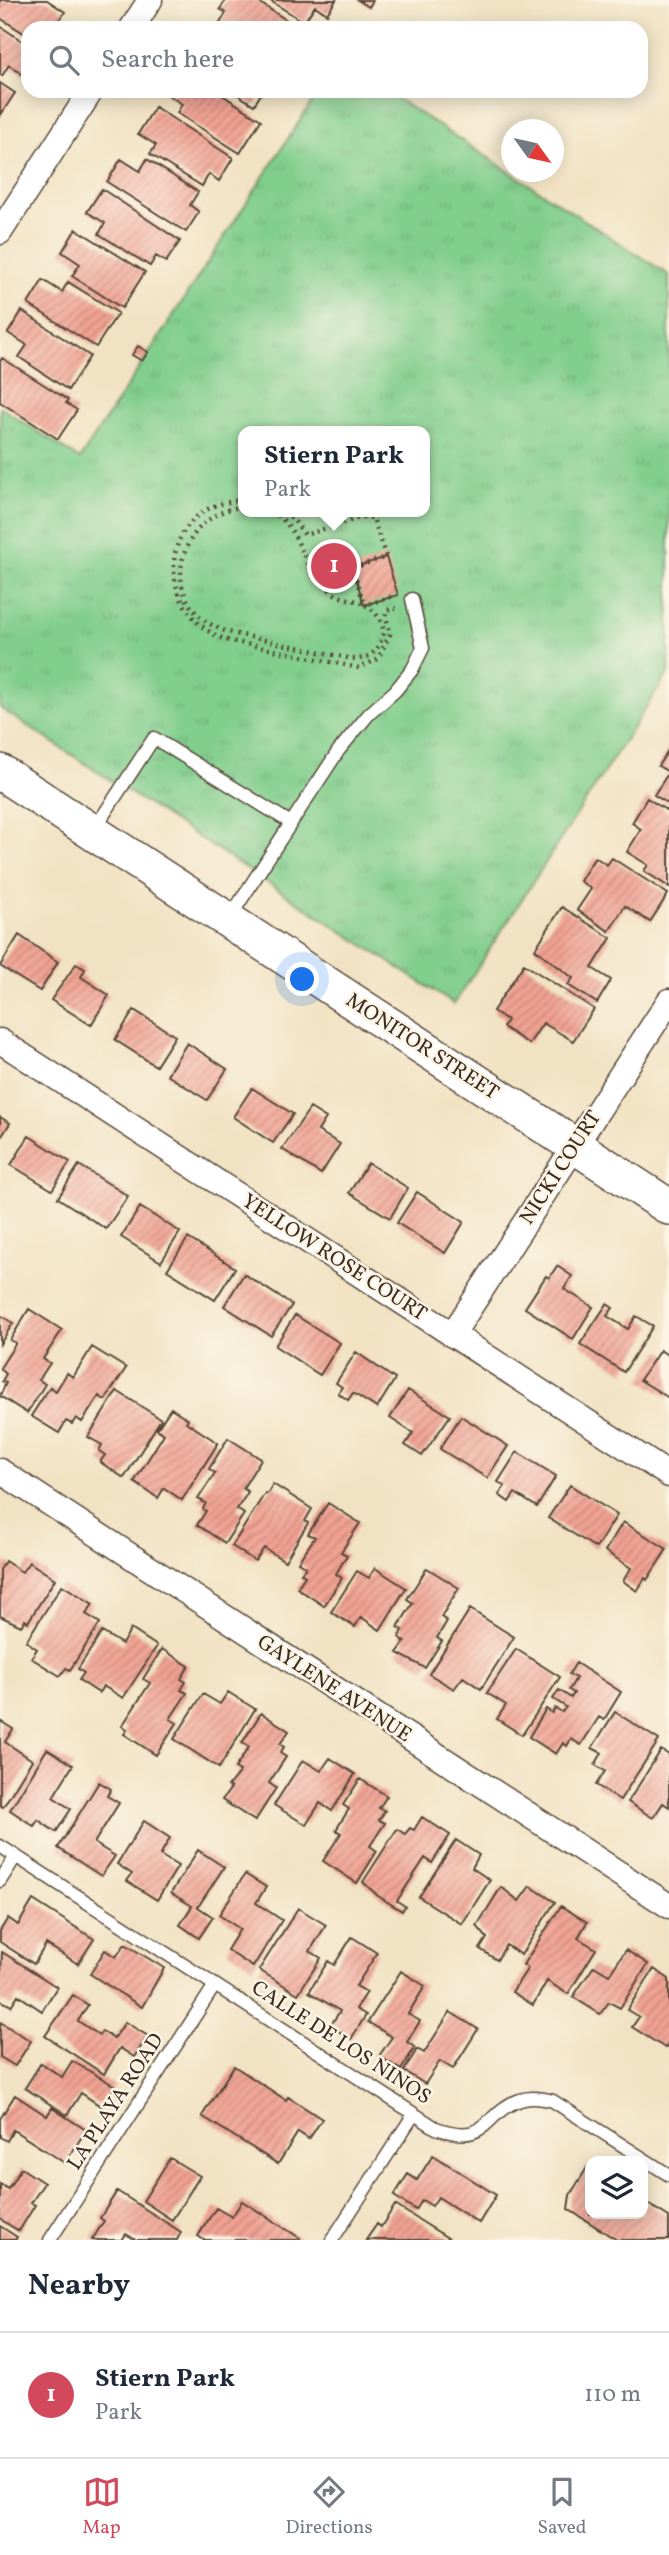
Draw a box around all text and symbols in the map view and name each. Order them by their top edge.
search box [21,21,648,98]
icon: search [45,41,83,79]
text: Search here [101,42,234,78]
north arrow [501,119,564,182]
popup [238,426,430,517]
text: Stiern Park [264,438,404,474]
text: Park [264,474,311,506]
pin: 1 [311,540,357,592]
your location [285,962,319,996]
street label: MONITOR STREET [340,987,504,1107]
street label: NICKI COURT [513,1105,609,1231]
street label: YELLOW ROSE COURT [236,1187,432,1329]
street label: GAYLENE AVENUE [251,1628,417,1750]
street label: CALLE DE LOS NINOS [245,1974,437,2112]
street label: LA PLAYA ROAD [61,2028,171,2176]
map controls [585,2156,648,2219]
button: layers [585,2156,648,2219]
text: Nearby [28,2265,130,2307]
text: Stiern Park [95,2361,235,2397]
text: 1 [46,2379,56,2411]
text: 110 m [584,2379,641,2411]
text: Park [95,2397,142,2429]
tab: Map [82,2473,121,2541]
tab: Directions [286,2473,373,2541]
tab: Saved [538,2473,586,2541]

